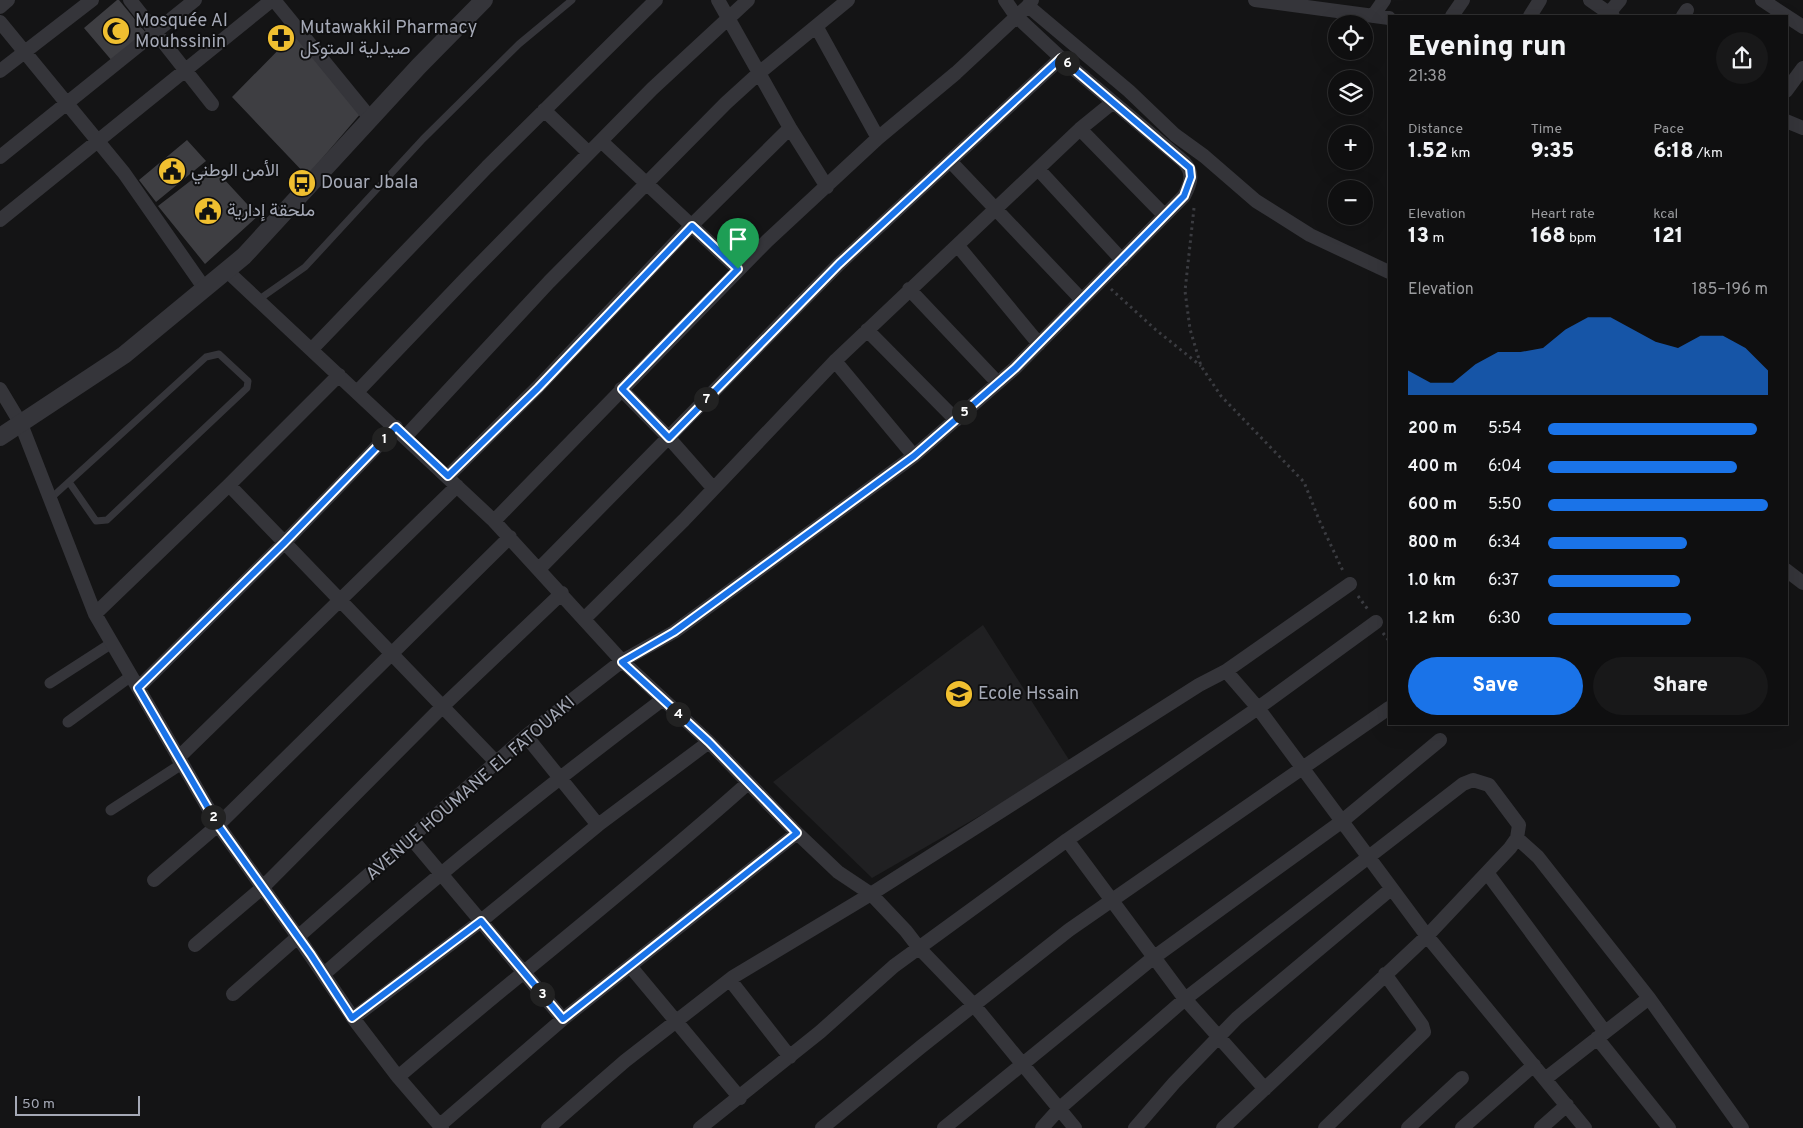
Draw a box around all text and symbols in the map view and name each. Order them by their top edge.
place label: Mosquée Al Mouhssinin [135,10,228,54]
map controls [1328,15,1373,225]
button: locate [1328,15,1373,60]
mosque icon: Mosquée Al Mouhssinin [101,16,131,46]
place label: Mutawakkil Pharmacy صيدلية المتوكل [300,17,477,61]
pharmacy icon: Mutawakkil Pharmacy صيدلية المتوكل [266,23,296,53]
text: Evening run [1408,30,1567,66]
button: share [1716,32,1768,84]
pin: 6 [1054,50,1080,76]
text: 6 [1063,55,1072,72]
text: 21:38 [1408,67,1447,87]
button: layers [1328,70,1373,115]
text: Distance [1408,121,1463,138]
text: Time [1531,121,1562,138]
text: Pace [1653,121,1684,138]
button: + [1328,125,1373,170]
text: 1.52 [1408,138,1448,165]
text: 9:35 [1531,138,1574,165]
text: 6:18 [1653,138,1694,165]
text: km [1448,145,1470,162]
text: /km [1694,145,1723,162]
public building icon: الأمن الوطني [157,156,187,186]
place label: الأمن الوطني [191,160,279,185]
bus stop icon: Douar Jbala [287,168,317,198]
place label: Douar Jbala [321,172,418,195]
button: − [1328,180,1373,225]
public building icon: ملحقة إدارية [193,196,223,226]
place label: ملحقة إدارية [227,200,315,223]
text: Elevation [1408,206,1466,223]
text: Heart rate [1531,206,1595,223]
text: kcal [1653,206,1678,223]
pin [717,218,759,269]
text: 13 [1408,223,1429,250]
text: 168 [1531,223,1566,250]
text: 121 [1653,223,1683,250]
icon: arrive [724,225,752,253]
text: m [1429,230,1444,247]
text: bpm [1566,230,1596,247]
text: Elevation [1408,280,1474,300]
text: 185–196 m [1692,280,1768,300]
pin: 7 [694,386,718,412]
text: 7 [703,391,710,408]
pin: 5 [952,400,976,424]
text: 5 [960,404,969,421]
text: 200 m [1408,419,1457,439]
text: 5:54 [1488,419,1522,439]
pin: 1 [372,426,396,452]
text: 1 [382,431,387,448]
text: 400 m [1408,457,1457,477]
text: 6:04 [1488,457,1521,477]
text: 600 m [1408,495,1457,515]
text: 5:50 [1488,495,1522,515]
text: 800 m [1408,533,1457,553]
text: 6:34 [1488,533,1521,553]
text: 1.0 km [1408,571,1456,591]
text: 6:37 [1488,571,1519,591]
text: 1.2 km [1408,609,1455,629]
text: 6:30 [1488,609,1521,629]
button: Save [1408,657,1583,715]
button: Share [1593,657,1768,715]
school or university icon: Ecole Hssain [944,679,974,709]
place label: Ecole Hssain [978,683,1079,706]
street label: AVENUE HOUMANE EL FATOUAKI [361,692,581,886]
pin: 4 [666,702,690,726]
text: 4 [674,706,683,723]
pin: 2 [200,804,226,830]
text: 2 [209,809,218,826]
pin: 3 [530,982,554,1006]
text: 3 [538,986,547,1003]
scale bar [15,1093,140,1116]
text: 50 m [22,1096,55,1113]

